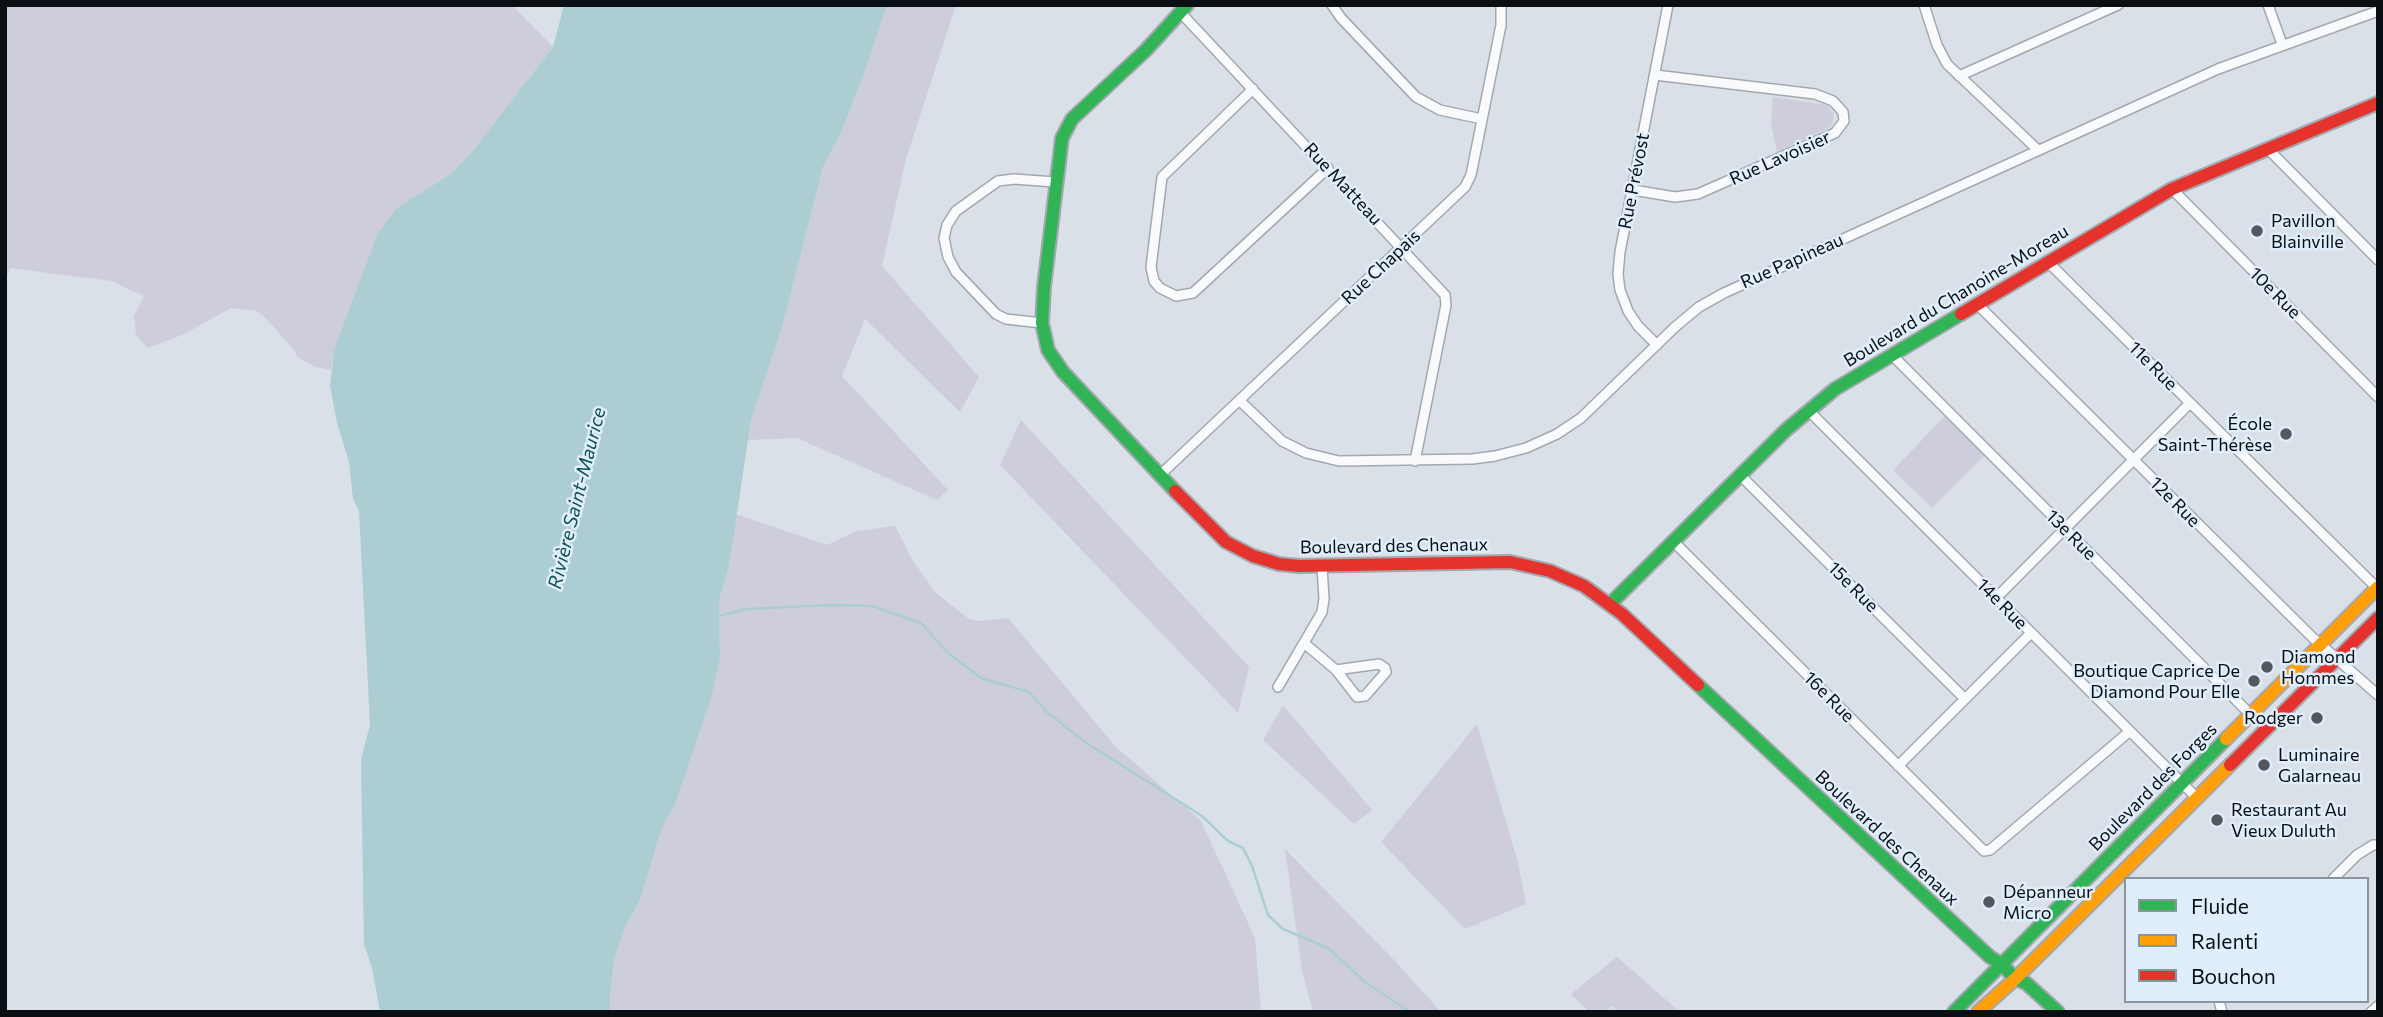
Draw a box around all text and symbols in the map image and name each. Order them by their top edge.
street label: Rue Lavoisier [1726,126,1834,190]
street label: Rue Prévost [1614,131,1654,231]
street label: Rue Matteau [1299,138,1387,230]
place label: Pavillon Blainville [2271,210,2344,252]
street label: Boulevard du Chanoine-Moreau [1840,220,2072,372]
marker: Pavillon Blainville [2249,223,2265,239]
street label: Rue Chapais [1337,225,1425,309]
street label: Rue Papineau [1737,229,1847,293]
street label: 10e Rue [2245,263,2305,323]
street label: 11e Rue [2124,337,2182,395]
water label: Rivière Saint-Maurice [543,405,611,591]
place label: École Saint-Thérèse [2158,413,2272,456]
marker: École Saint-Thérèse [2278,426,2294,442]
street label: 12e Rue [2145,472,2205,532]
street label: 13e Rue [2041,505,2101,565]
street label: Boulevard des Chenaux [1300,534,1488,558]
street label: 15e Rue [1823,557,1883,617]
street label: 14e Rue [1972,574,2032,634]
place label: Diamond Hommes [2281,646,2355,688]
marker: Diamond Hommes [2259,659,2275,675]
place label: Boutique Caprice De Diamond Pour Elle [2073,660,2240,702]
street label: 16e Rue [1799,667,1859,727]
marker: Boutique Caprice De Diamond Pour Elle [2246,673,2262,689]
place label: Rodger [2244,707,2303,729]
marker: Rodger [2309,710,2325,726]
street label: Boulevard des Forges [2085,719,2221,855]
place label: Luminaire Galarneau [2278,744,2361,786]
marker: Luminaire Galarneau [2256,757,2272,773]
street label: Boulevard des Chenaux [1811,766,1963,910]
place label: Restaurant Au Vieux Duluth [2231,799,2347,842]
marker: Restaurant Au Vieux Duluth [2209,812,2225,828]
legend [2124,877,2369,1003]
place label: Dépanneur Micro [2003,881,2093,924]
text: Fluide [2191,893,2249,918]
marker: Dépanneur Micro [1981,894,1997,910]
text: Ralenti [2191,928,2258,953]
text: Bouchon [2191,963,2276,988]

